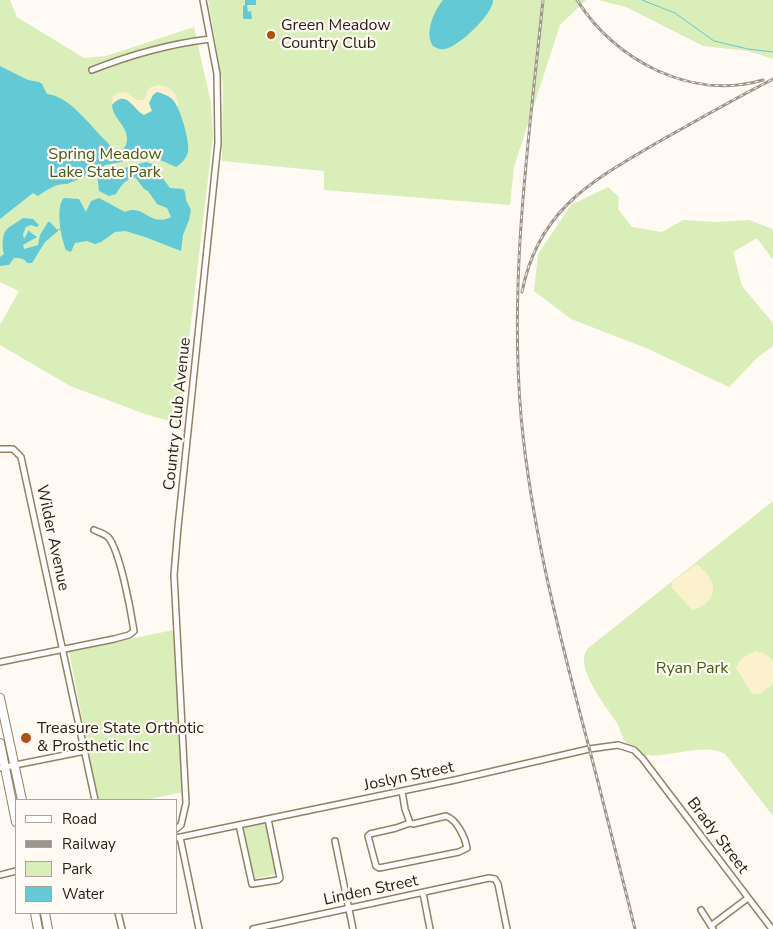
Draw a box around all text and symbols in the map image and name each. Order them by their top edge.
place label: Green Meadow Country Club [281,16,391,54]
marker: Green Meadow Country Club [265,29,277,41]
park label: Spring Meadow Lake State Park [48,145,162,183]
street label: Country Club Avenue [160,337,196,491]
street label: Wilder Avenue [31,483,73,593]
park label: Ryan Park [656,659,728,679]
place label: Treasure State Orthotic & Prosthetic Inc [37,719,204,757]
marker: Treasure State Orthotic & Prosthetic Inc [19,731,33,745]
street label: Joslyn Street [362,758,456,796]
street label: Brady Street [682,794,752,878]
legend [15,799,178,914]
text: Road [62,809,97,829]
text: Railway [62,834,116,854]
text: Park [62,859,92,879]
street label: Linden Street [322,872,420,910]
text: Water [62,884,104,904]

